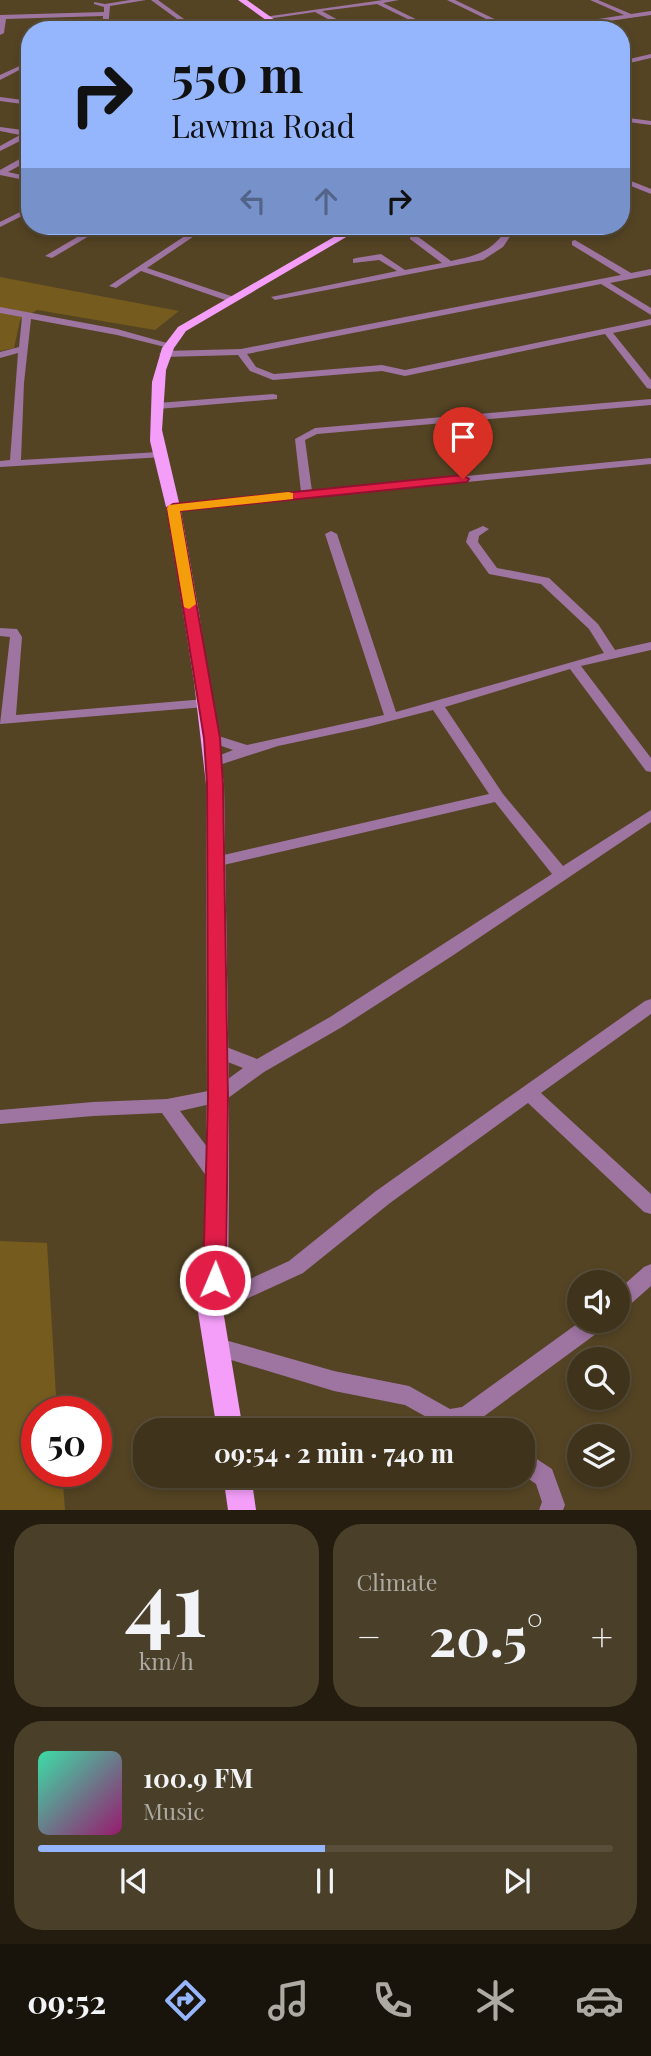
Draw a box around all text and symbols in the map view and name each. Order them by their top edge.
text: 550 m [171,40,303,105]
icon: right [56,49,147,140]
text: Lawma Road [171,103,355,146]
icon: left [234,182,272,220]
icon: ahead [307,182,345,220]
icon: right [380,182,418,220]
pin [433,407,493,479]
icon: arrive [444,418,482,456]
position arrow [178,1243,252,1317]
map controls [567,1270,630,1487]
button: sound [567,1270,630,1333]
button: search [567,1347,630,1410]
speed limit sign: 50 [21,1396,112,1487]
button: layers [567,1424,630,1487]
text: 09:54 · 2 min · 740 m [214,1435,454,1470]
text: 41 [125,1539,208,1660]
text: Climate [357,1566,437,1597]
text: 20.5° [429,1601,543,1670]
text: − [357,1610,381,1661]
text: + [591,1610,613,1661]
text: km/h [139,1645,194,1676]
text: 100.9 FM [143,1760,253,1795]
text: Music [143,1795,204,1826]
icon: previous [115,1862,153,1900]
icon: pause [306,1862,344,1900]
icon: next [498,1862,536,1900]
icon: directions [161,1976,210,2025]
icon: music [264,1976,313,2025]
icon: phone [368,1976,417,2025]
icon: climate [471,1976,520,2025]
icon: car [575,1976,624,2025]
text: 09:52 [27,1979,106,2022]

